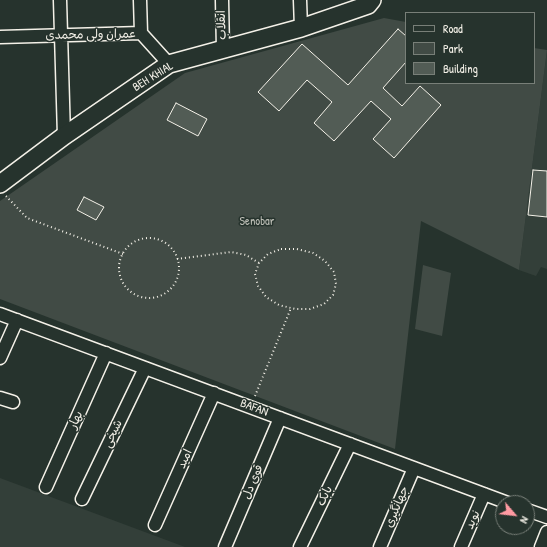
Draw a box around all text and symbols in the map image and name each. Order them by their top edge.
street label: انقلاب [214,10,230,40]
legend [405,12,535,84]
text: Road [443,20,463,37]
street label: عمران ولی محمدی [45,27,137,43]
text: Park [443,40,463,57]
street label: BEH KHIAL [130,59,176,95]
text: Building [443,60,478,77]
park label: Senobar [240,215,274,229]
street label: BAFAN [238,396,270,420]
street label: بهار [66,409,86,431]
street label: شیخی [100,418,126,450]
street label: امید [174,447,196,471]
street label: قوی دل [239,463,267,501]
street label: بابک [314,483,336,509]
street label: جهانگیری [382,484,412,530]
north arrow [495,495,535,535]
street label: نوید [463,508,483,532]
text: N [517,514,532,526]

